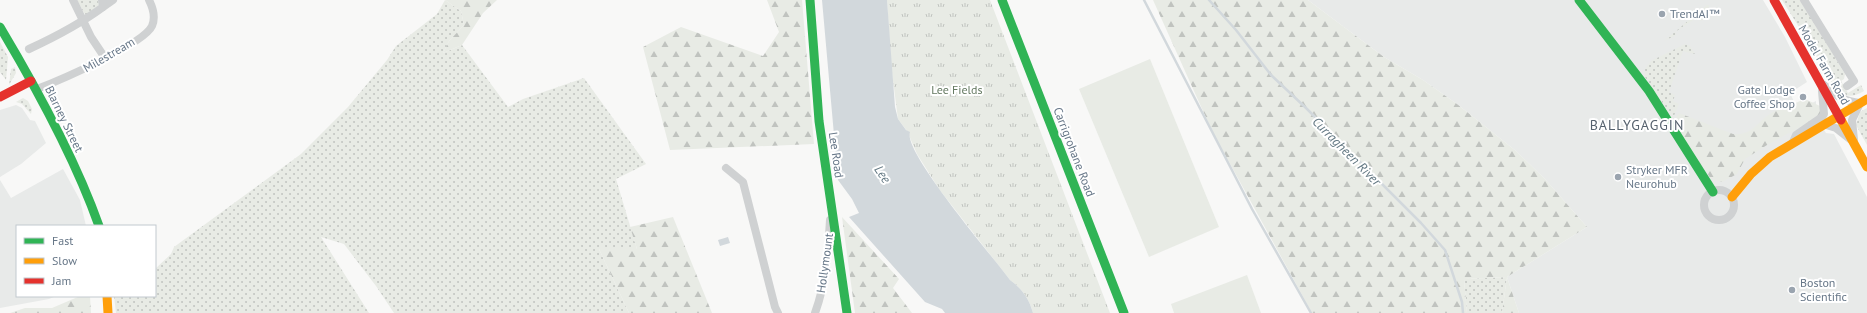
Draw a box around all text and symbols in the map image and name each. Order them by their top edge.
place label: TrendAI™ [1670,6,1720,21]
marker: TrendAI™ [1657,9,1667,19]
street label: Model Farm Road [1795,22,1853,107]
street label: Milestream [80,34,137,75]
park label: Lee Fields [931,82,983,97]
place label: Gate Lodge Coffee Shop [1734,82,1795,111]
street label: Blarney Street [42,83,87,154]
marker: Gate Lodge Coffee Shop [1798,92,1808,102]
street label: Carrigrohane Road [1050,105,1098,199]
water label: Curragheen River [1309,113,1385,190]
district label: BALLYGAGGIN [1590,116,1684,134]
street label: Lee Road [826,131,847,179]
water label: Lee [871,162,895,186]
place label: Stryker MFR Neurohub [1626,162,1688,191]
marker: Stryker MFR Neurohub [1613,172,1623,182]
legend [16,225,156,297]
street label: Hollymount [813,232,836,294]
text: Fast [52,233,73,248]
text: Slow [52,253,77,268]
text: Jam [51,273,71,288]
place label: Boston Scientific [1800,275,1847,304]
marker: Boston Scientific [1787,285,1797,295]

